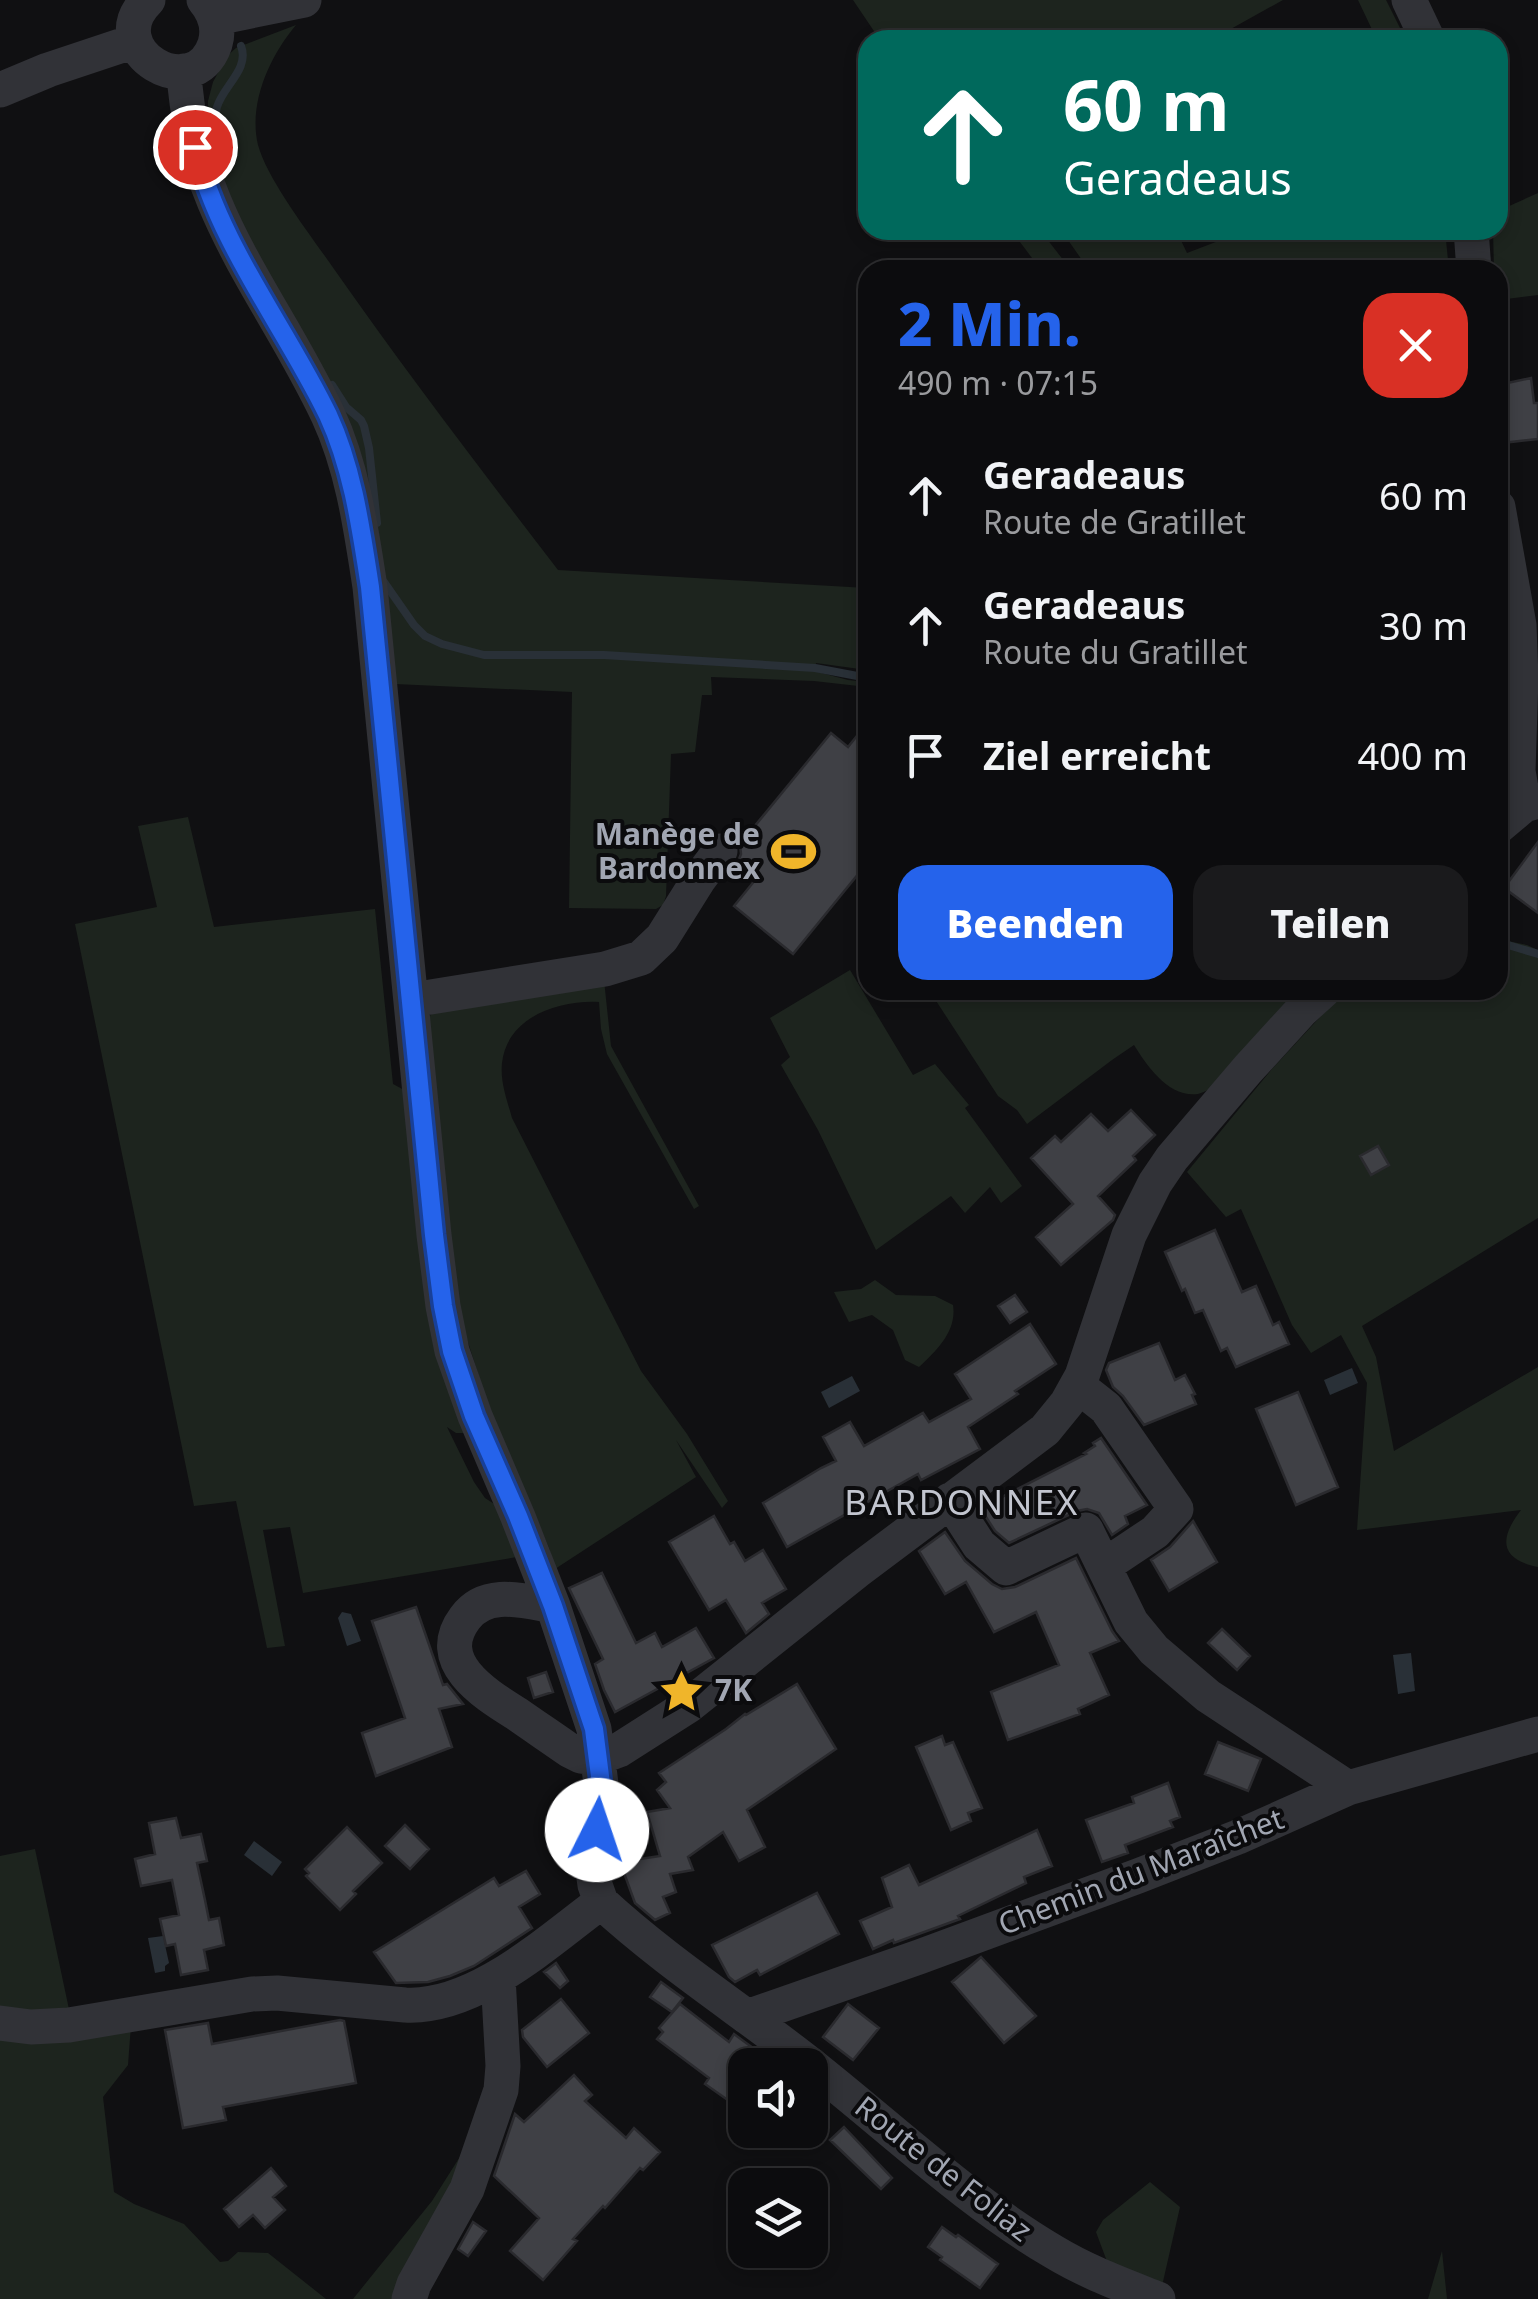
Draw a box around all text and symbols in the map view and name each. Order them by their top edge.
text: 60 m [1063,56,1230,152]
icon: ahead [898,70,1028,200]
pin [153,105,238,190]
icon: arrive [168,120,223,175]
text: Geradeaus [1063,147,1292,208]
text: 2 Min. [898,282,1081,364]
button: close [1363,293,1468,398]
text: 490 m · 07:15 [898,361,1098,404]
text: Geradeaus [983,448,1185,500]
icon: ahead [898,468,953,523]
text: 60 m [1379,469,1468,521]
text: Route de Gratillet [983,500,1246,543]
text: Geradeaus [983,578,1185,630]
icon: ahead [898,598,953,653]
text: 30 m [1379,599,1468,651]
text: Route du Gratillet [983,630,1247,673]
icon: arrive [898,728,953,783]
text: Ziel erreicht [983,729,1211,781]
text: 400 m [1357,729,1468,781]
place label: Manège de Bardonnex [595,813,761,888]
sports icon: Manège de Bardonnex [769,828,817,876]
button: Beenden [898,865,1173,980]
button: Teilen [1193,865,1468,980]
district label: BARDONNEX [844,1478,1080,1525]
place icon: 7K [658,1667,706,1715]
place label: 7K [715,1669,752,1710]
position arrow [545,1778,649,1882]
street label: Chemin du Maraîchet [992,1797,1289,1944]
map controls [728,2048,828,2268]
button: sound [728,2048,828,2148]
street label: Route de Foliaz [847,2086,1041,2250]
button: layers [728,2168,828,2268]

